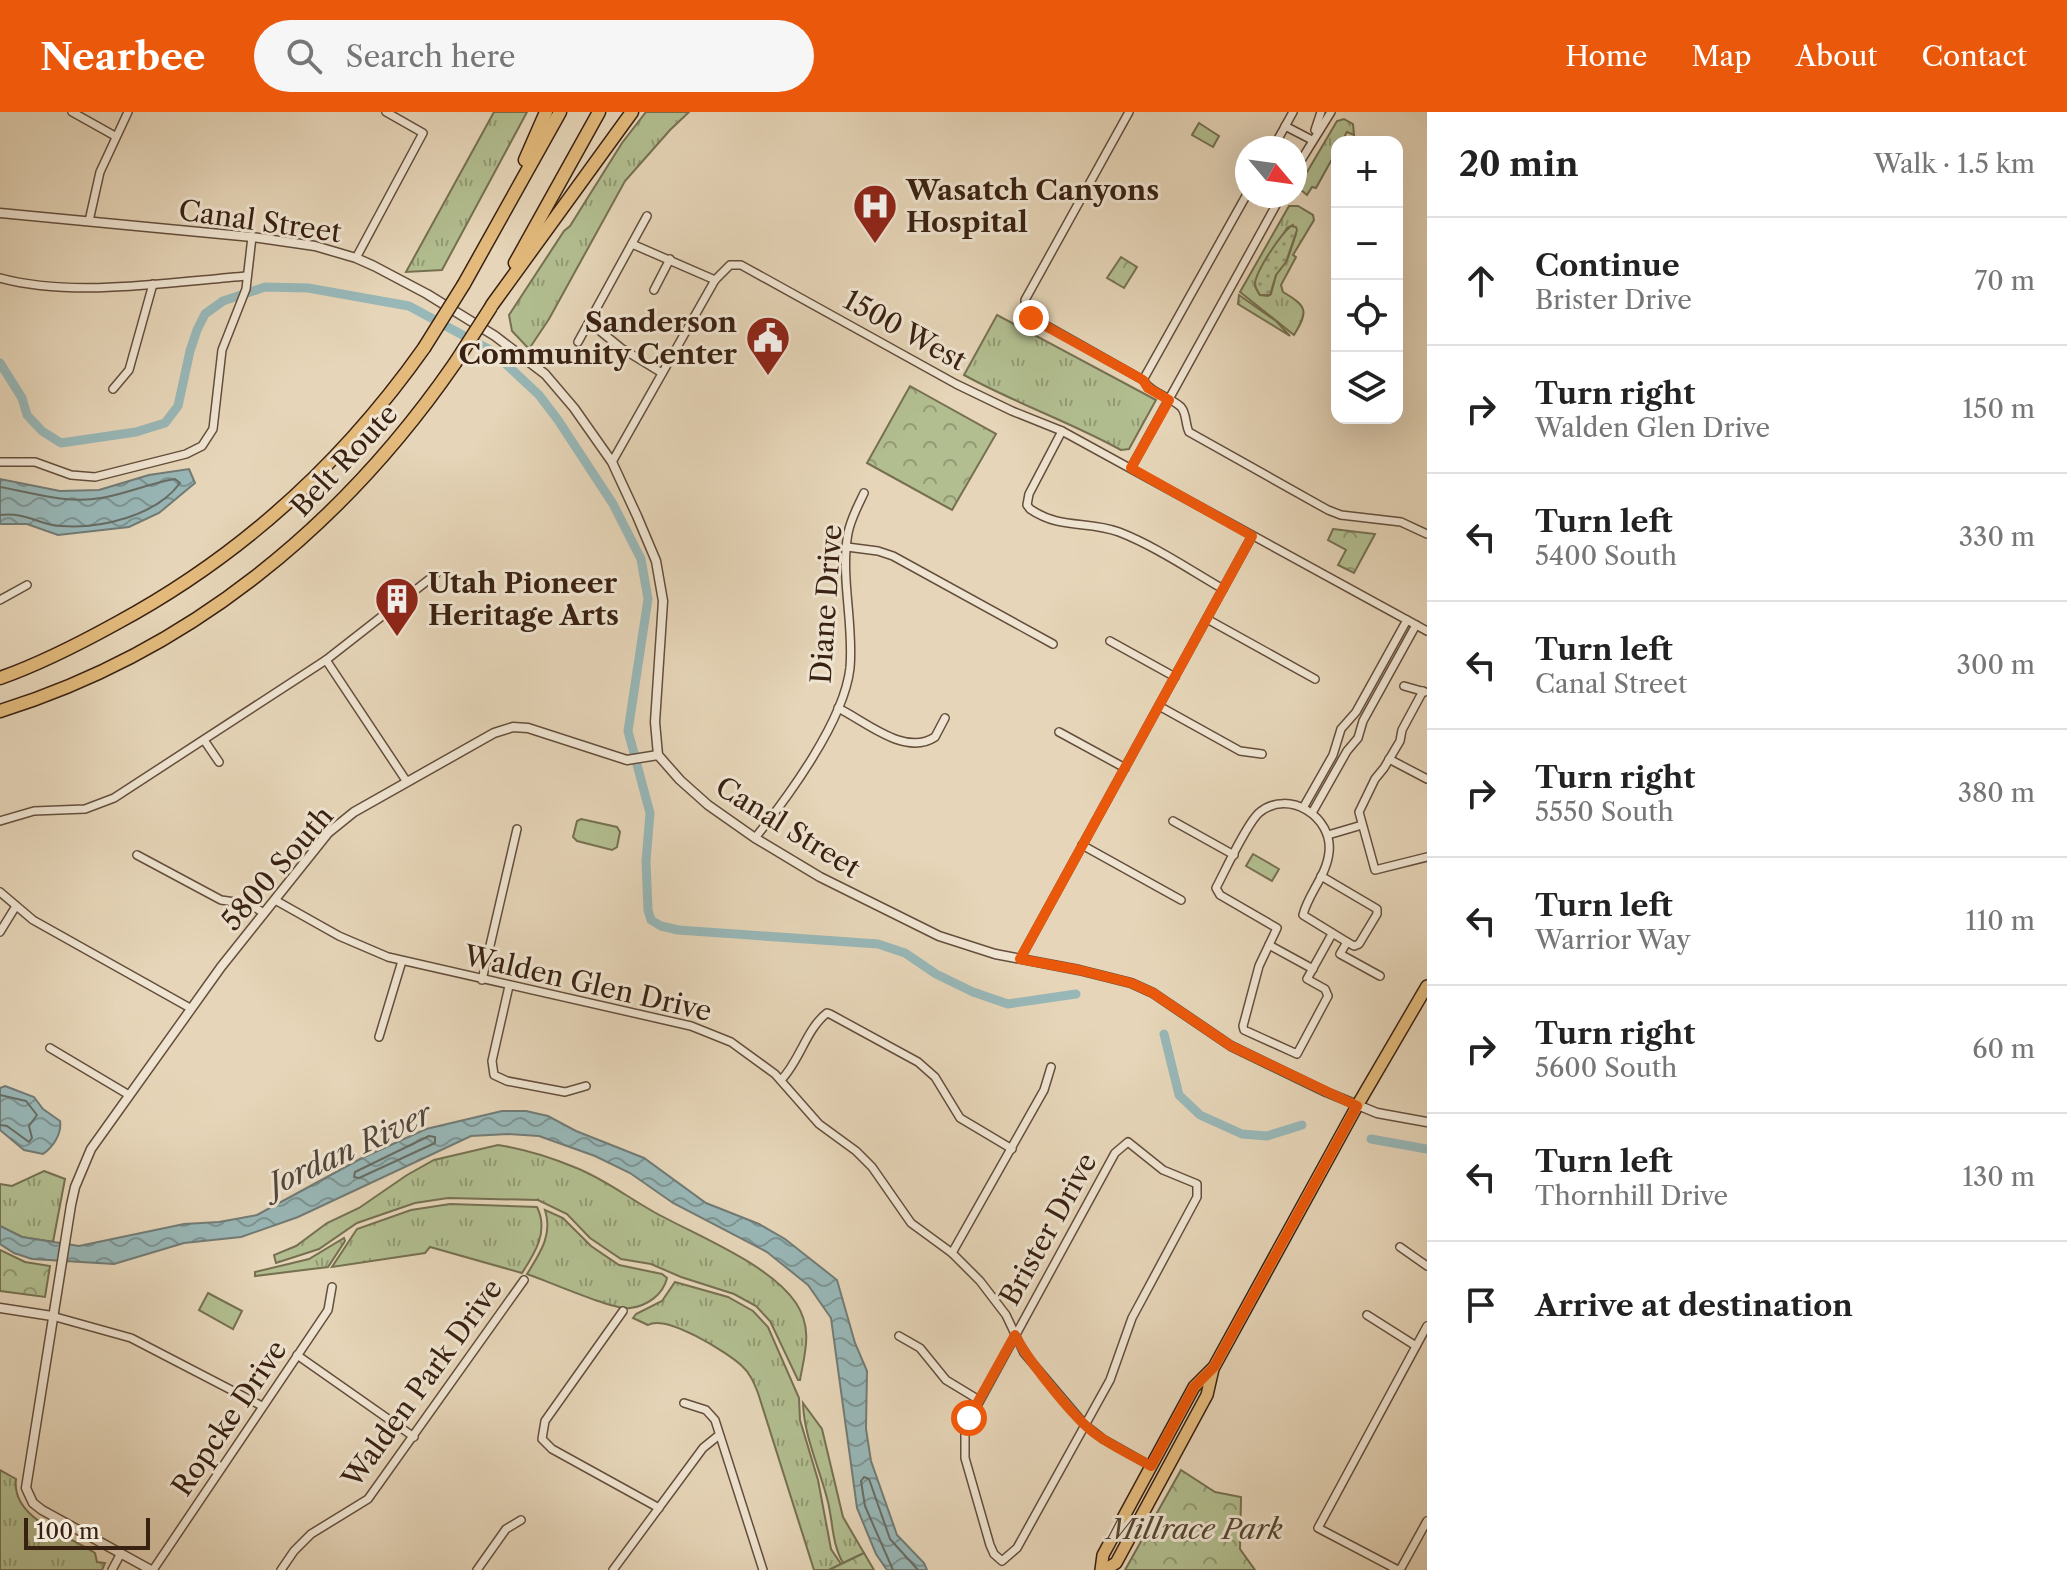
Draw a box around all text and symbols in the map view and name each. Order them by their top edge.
search box [254,20,814,92]
text: Nearbee [40,33,206,80]
icon: search [282,34,326,78]
text: Search here [346,38,516,75]
text: Home [1565,39,1647,73]
text: Map [1691,39,1751,73]
text: About [1795,39,1877,73]
text: Contact [1921,39,2027,73]
north arrow [1235,136,1307,208]
map controls [1331,136,1403,424]
button: + [1331,136,1403,208]
text: 20 min [1459,143,1579,185]
text: Walk · 1.5 km [1874,148,2035,180]
place label: Wasatch Canyons Hospital [905,173,1159,239]
hospital icon: Wasatch Canyons Hospital [851,182,899,245]
street label: Canal Street [177,193,344,249]
button: − [1331,208,1403,280]
text: Continue [1535,247,1680,284]
icon: ahead [1459,259,1503,303]
text: 70 m [1975,265,2035,297]
button: locate [1331,280,1403,352]
street label: 1500 West [838,282,972,378]
text: Brister Drive [1535,284,1692,316]
route end [1013,300,1049,336]
place label: Sanderson Community Center [459,305,737,371]
public building icon: Sanderson Community Center [744,314,792,377]
button: layers [1331,352,1403,424]
text: Turn right [1535,375,1695,412]
icon: right [1459,387,1503,431]
text: 150 m [1962,393,2035,425]
street label: Belt Route [283,397,405,523]
text: Walden Glen Drive [1535,412,1770,444]
text: Turn left [1535,503,1672,540]
icon: left [1459,515,1503,559]
text: 330 m [1959,521,2035,553]
street label: Diane Drive [803,523,849,685]
text: 5400 South [1535,540,1677,572]
place label: Utah Pioneer Heritage Arts [428,566,619,632]
building icon: Utah Pioneer Heritage Arts [373,575,421,638]
text: Turn left [1535,631,1672,668]
icon: left [1459,643,1503,687]
text: 300 m [1957,649,2035,681]
text: Canal Street [1535,668,1687,700]
text: Turn right [1535,759,1695,796]
street label: Canal Street [710,769,867,885]
icon: right [1459,771,1503,815]
text: 380 m [1958,777,2035,809]
text: 5550 South [1535,796,1674,828]
street label: 5800 South [214,799,340,937]
text: Turn left [1535,887,1672,924]
icon: left [1459,899,1503,943]
text: 110 m [1966,905,2035,937]
text: Warrior Way [1535,924,1691,956]
street label: Walden Glen Drive [460,938,715,1028]
text: Turn right [1535,1015,1695,1052]
icon: right [1459,1027,1503,1071]
text: 60 m [1972,1033,2035,1065]
text: 5600 South [1535,1052,1677,1084]
water label: Jordan River [255,1094,440,1207]
text: Turn left [1535,1143,1672,1180]
street label: Brister Drive [992,1147,1104,1311]
icon: left [1459,1155,1503,1199]
text: 130 m [1962,1161,2035,1193]
text: Thornhill Drive [1535,1180,1728,1212]
street label: Walden Park Drive [334,1272,509,1495]
icon: arrive [1459,1283,1503,1327]
text: Arrive at destination [1535,1287,1853,1324]
street label: Ropcke Drive [164,1334,294,1502]
route start [951,1400,987,1436]
park label: Millrace Park [1104,1512,1283,1546]
scale bar [24,1514,150,1550]
text: 100 m [36,1518,99,1545]

